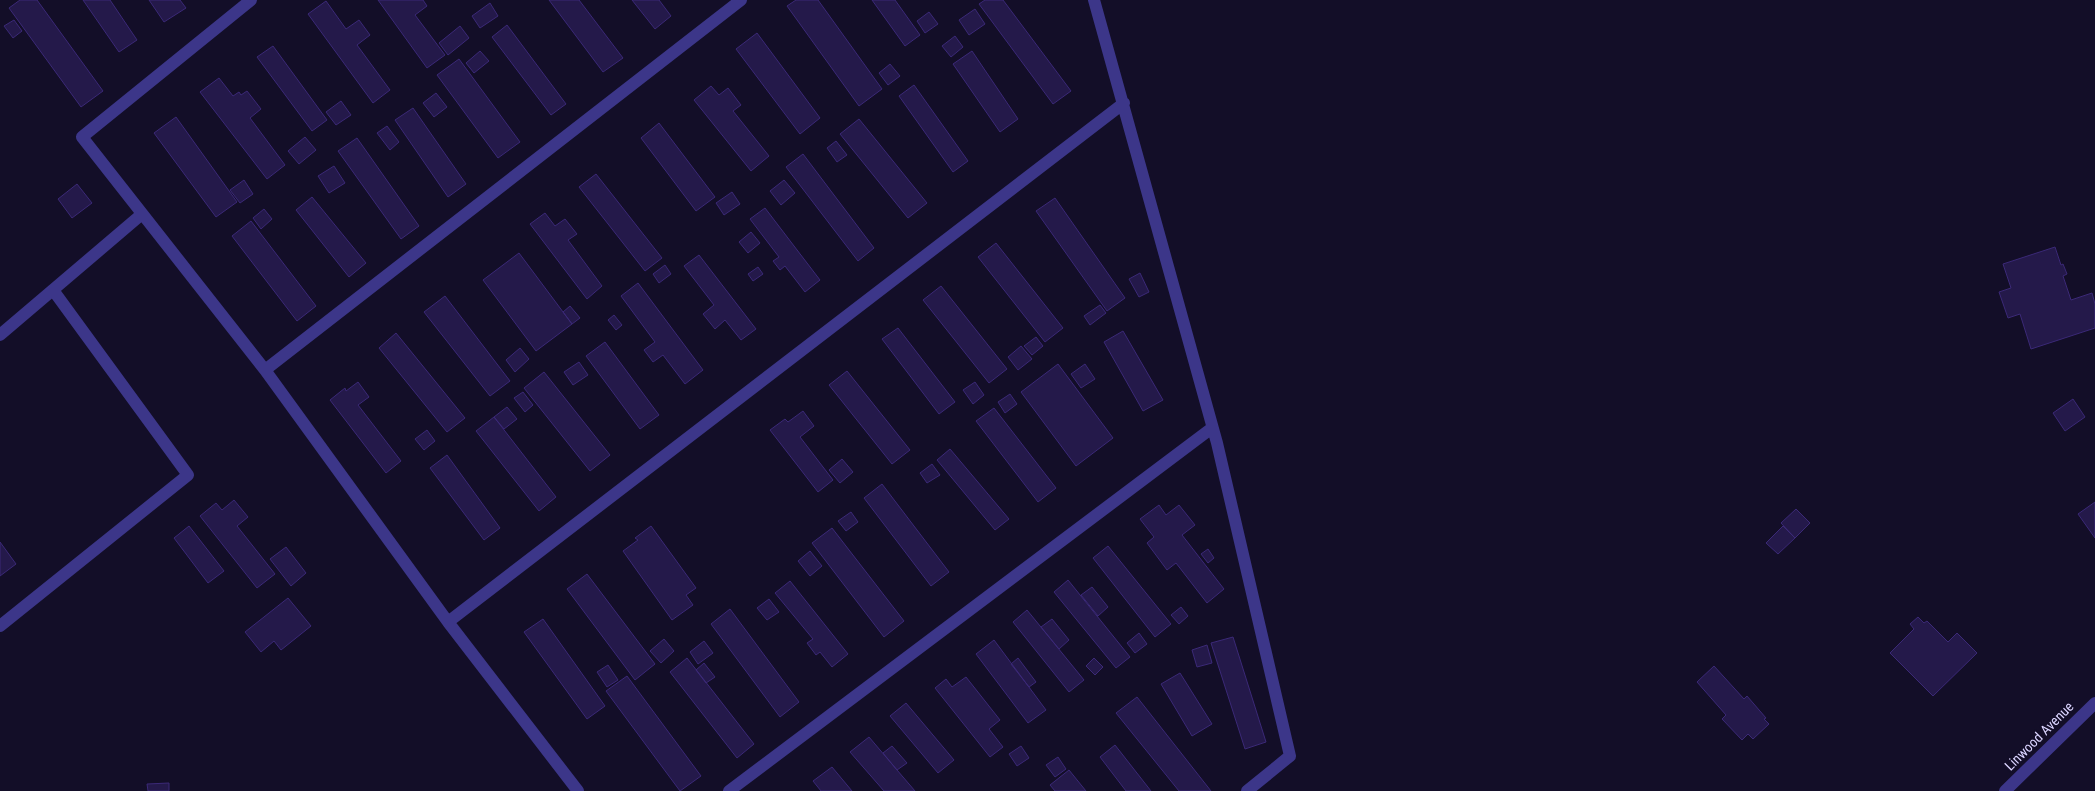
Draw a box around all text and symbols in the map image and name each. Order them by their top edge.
street label: Linwood Avenue [2001,698,2077,774]

